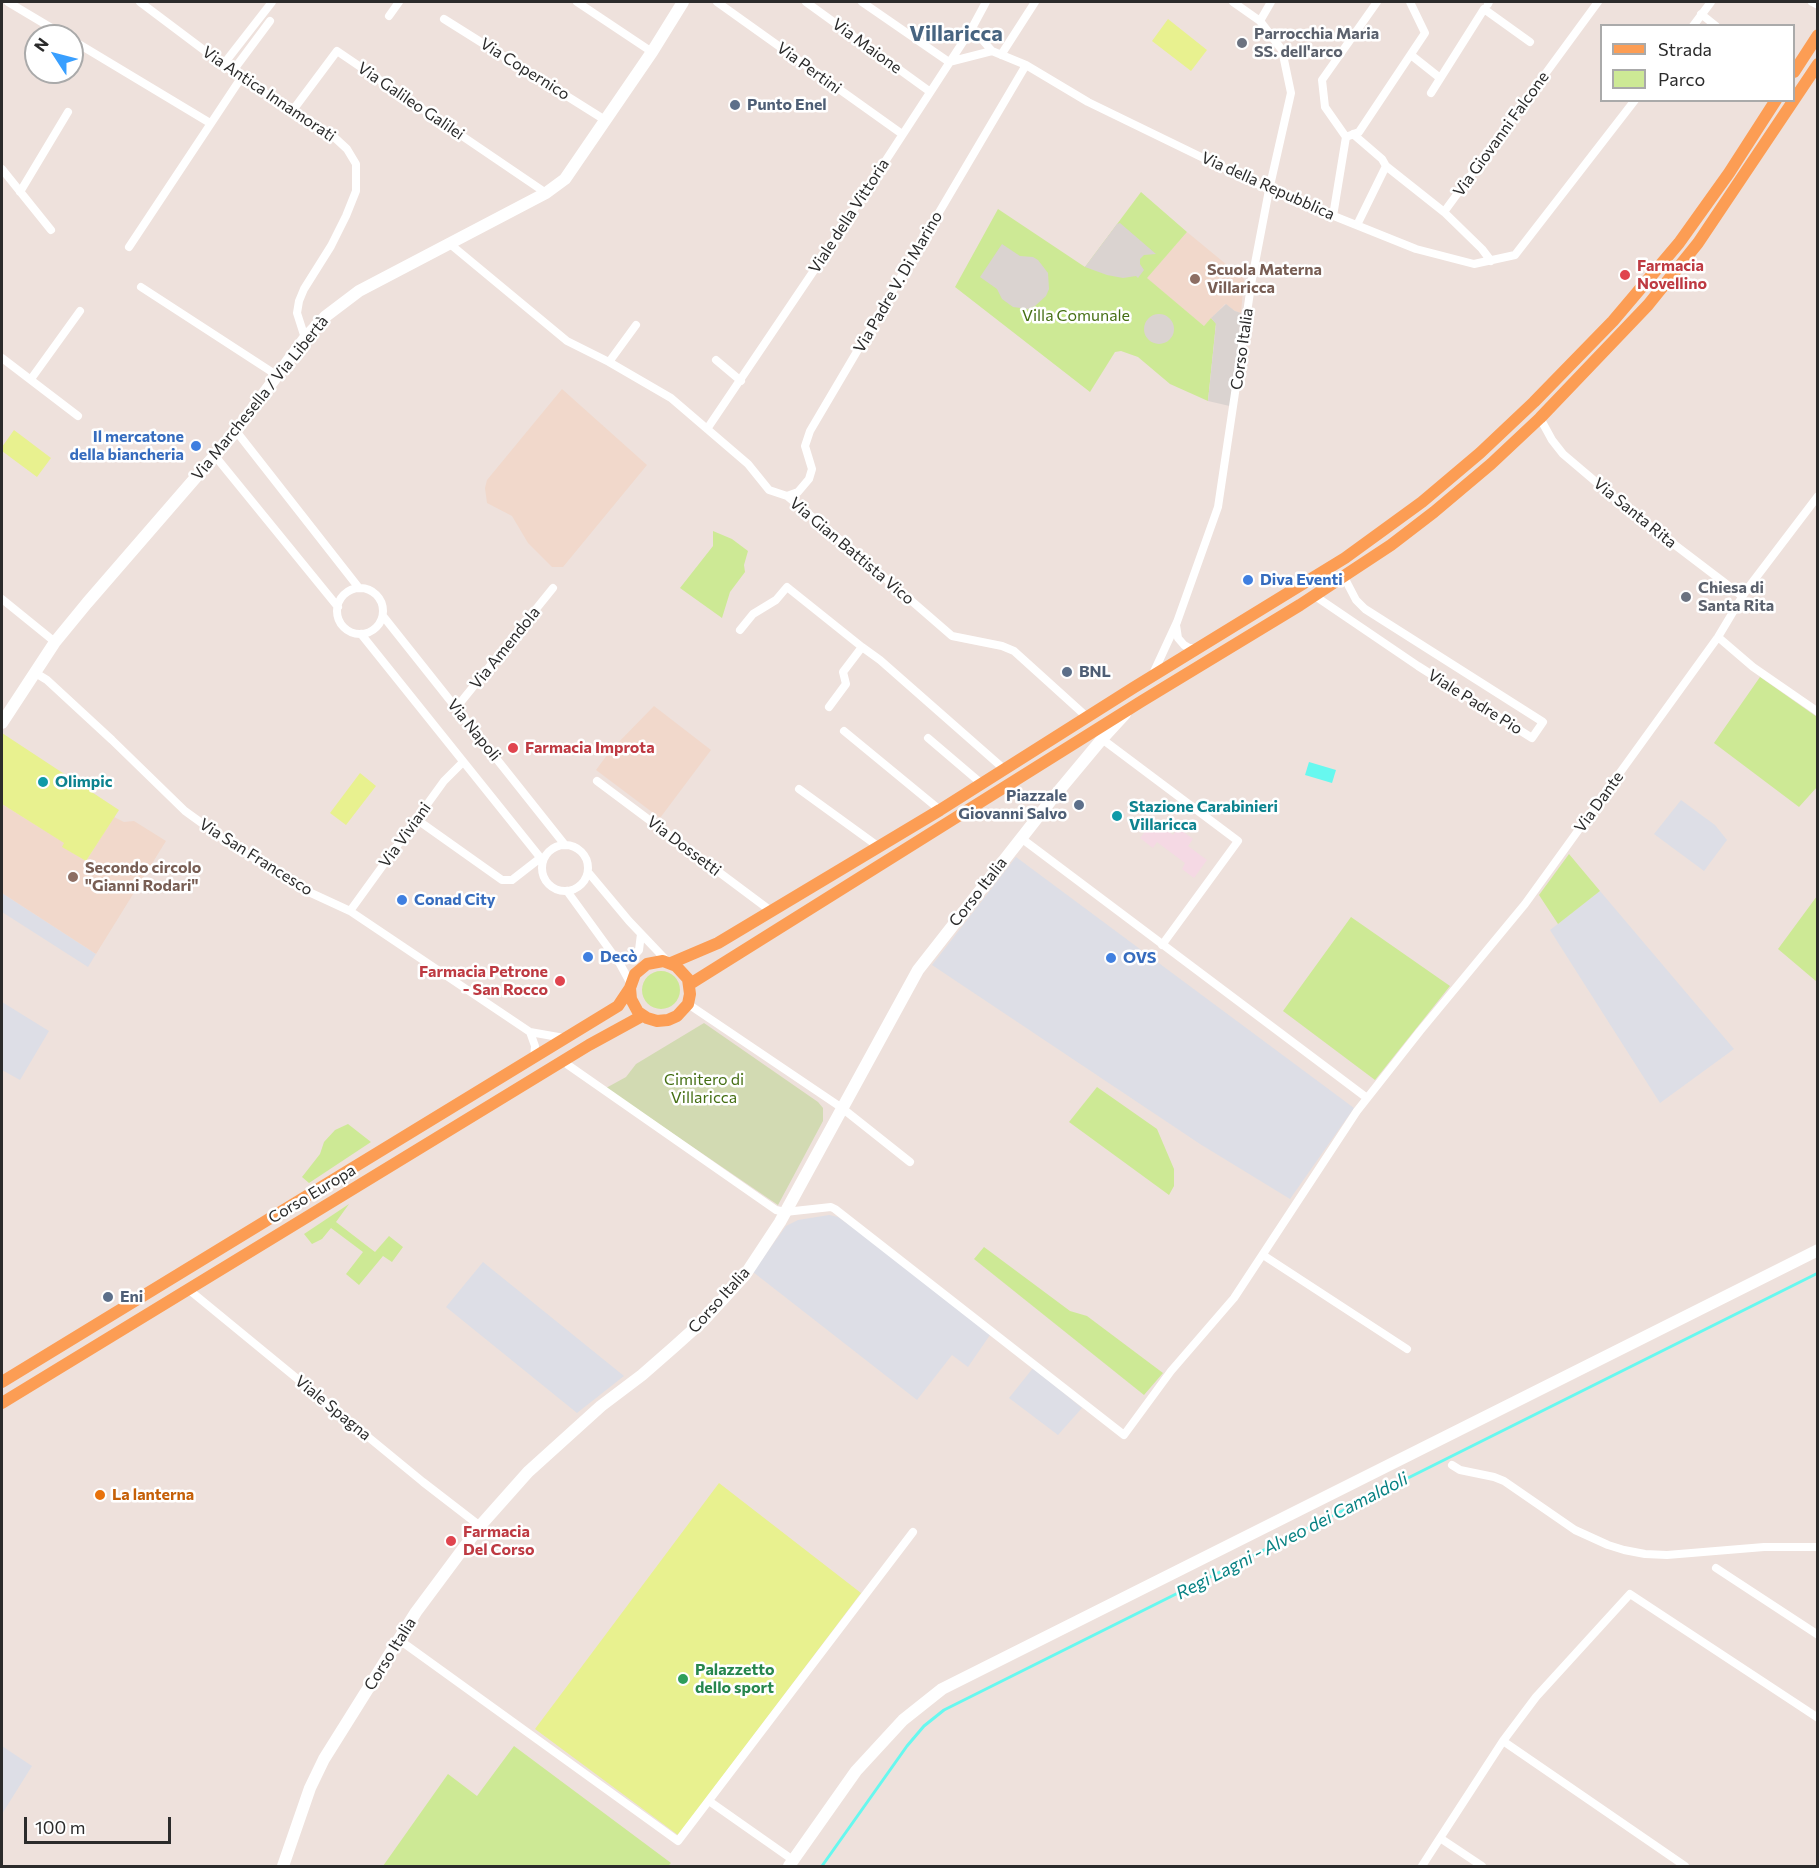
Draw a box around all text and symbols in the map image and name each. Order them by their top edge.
street label: Via Maione [828,14,906,78]
district label: Villaricca [909,21,1003,47]
north arrow [24,24,84,84]
place label: Parrocchia Maria SS. dell'arco [1254,24,1379,62]
legend [1600,24,1795,102]
text: N [29,34,52,55]
street label: Via Copernico [477,34,573,104]
marker: Parrocchia Maria SS. dell'arco [1235,36,1249,50]
street label: Via Pertini [773,38,845,98]
text: Strada [1658,38,1712,60]
street label: Via Antica Innamorati [199,42,339,146]
street label: Via Galileo Galilei [354,58,468,144]
street label: Via Giovanni Falcone [1449,68,1553,200]
text: Parco [1658,68,1705,90]
place label: Punto Enel [747,95,827,115]
marker: Punto Enel [728,98,742,112]
street label: Via della Repubblica [1198,148,1338,224]
street label: Viale della Vittoria [805,155,893,277]
street label: Via Padre V. Di Marino [850,208,946,356]
place label: Farmacia Novellino [1637,256,1707,294]
place label: Scuola Materna Villaricca [1207,260,1322,298]
marker: Farmacia Novellino [1618,268,1632,282]
marker: Scuola Materna Villaricca [1188,272,1202,286]
park label: Villa Comunale [1022,306,1130,326]
street label: Corso Italia [1227,307,1257,391]
street label: Via Marchesella / Via Libertà [188,312,332,484]
place label: Il mercatone della biancheria [69,427,184,465]
marker: Il mercatone della biancheria [189,439,203,453]
street label: Via Santa Rita [1590,474,1680,552]
street label: Via Gian Battista Vico [786,493,918,609]
place label: Diva Eventi [1260,570,1343,590]
marker: Diva Eventi [1241,573,1255,587]
place label: Chiesa di Santa Rita [1698,578,1774,616]
marker: Chiesa di Santa Rita [1679,590,1693,604]
street label: Via Amendola [466,603,544,693]
place label: BNL [1079,662,1111,682]
marker: BNL [1060,665,1074,679]
street label: Viale Padre Pio [1424,665,1526,739]
street label: Via Napoli [443,695,505,765]
place label: Farmacia Improta [525,738,655,758]
marker: Farmacia Improta [506,741,520,755]
street label: Via Dante [1570,768,1628,836]
place label: Olimpic [55,772,112,792]
marker: Olimpic [36,775,50,789]
place label: Piazzale Giovanni Salvo [958,786,1067,824]
place label: Stazione Carabinieri Villaricca [1129,797,1278,835]
marker: Piazzale Giovanni Salvo [1072,798,1086,812]
street label: Via Viviani [375,799,435,871]
marker: Stazione Carabinieri Villaricca [1110,809,1124,823]
street label: Via Dossetti [643,812,725,880]
street label: Via San Francesco [196,814,316,900]
street label: Corso Italia [945,854,1011,930]
place label: Secondo circolo "Gianni Rodari" [85,858,201,896]
marker: Secondo circolo "Gianni Rodari" [66,870,80,884]
place label: Conad City [414,890,496,910]
marker: Conad City [395,893,409,907]
place label: Decò [600,947,637,967]
place label: OVS [1123,948,1156,968]
marker: Decò [581,950,595,964]
marker: OVS [1104,951,1118,965]
place label: Farmacia Petrone - San Rocco [419,962,548,1000]
marker: Farmacia Petrone - San Rocco [553,974,567,988]
park label: Cimitero di Villaricca [664,1070,744,1108]
street label: Corso Europa [265,1160,359,1228]
street label: Corso Italia [684,1263,754,1337]
place label: Eni [120,1287,143,1307]
marker: Eni [101,1290,115,1304]
street label: Viale Spagna [291,1371,375,1445]
water label: Regi Lagni - Alveo dei Camaldoli [1173,1468,1411,1604]
place label: La lanterna [112,1485,194,1505]
marker: La lanterna [93,1488,107,1502]
place label: Farmacia Del Corso [463,1522,534,1560]
marker: Farmacia Del Corso [444,1534,458,1548]
street label: Corso Italia [360,1614,420,1694]
place label: Palazzetto dello sport [695,1660,774,1698]
marker: Palazzetto dello sport [676,1672,690,1686]
scale bar [27,1805,174,1843]
text: 100 m [35,1816,85,1838]

